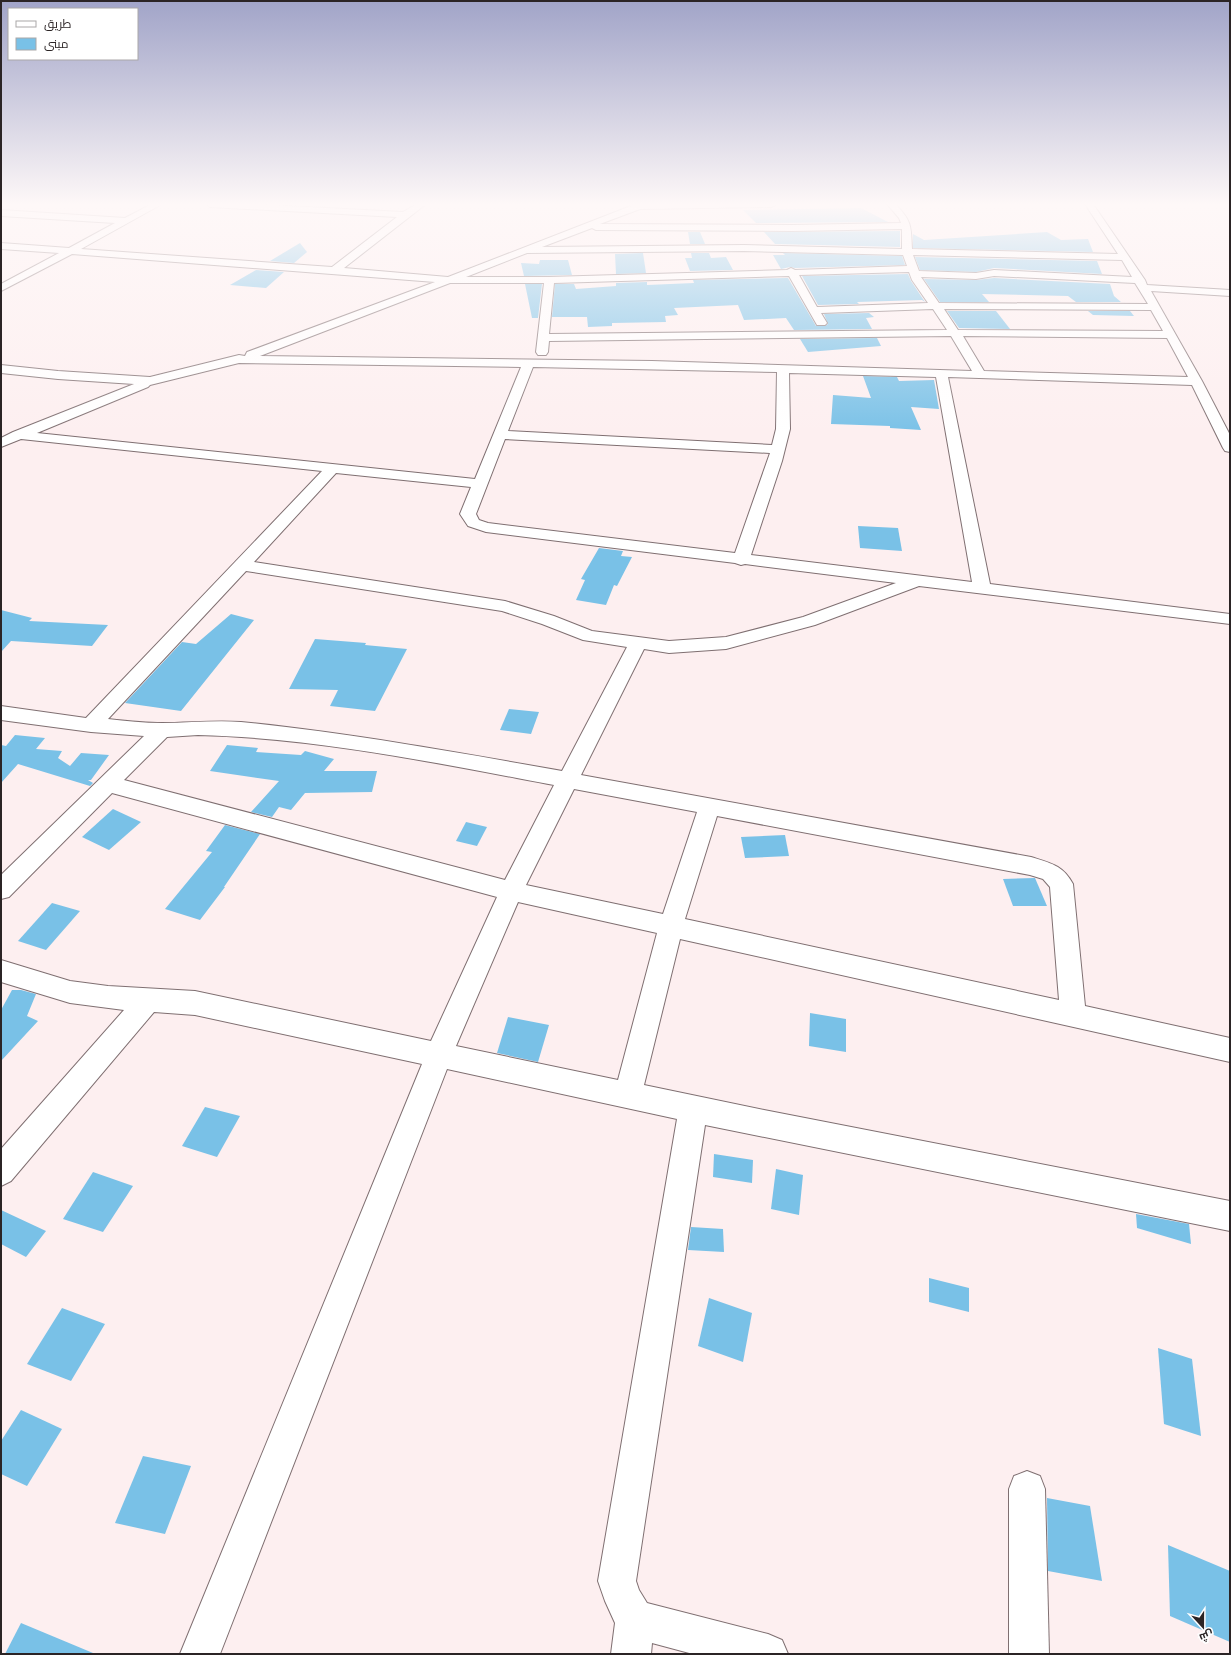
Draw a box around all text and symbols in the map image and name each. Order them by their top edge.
legend [8,8,138,60]
text: طريق [44,16,72,31]
text: مبنى [44,36,69,51]
north arrow [1183,1607,1223,1647]
text: ش [1197,1627,1216,1645]

